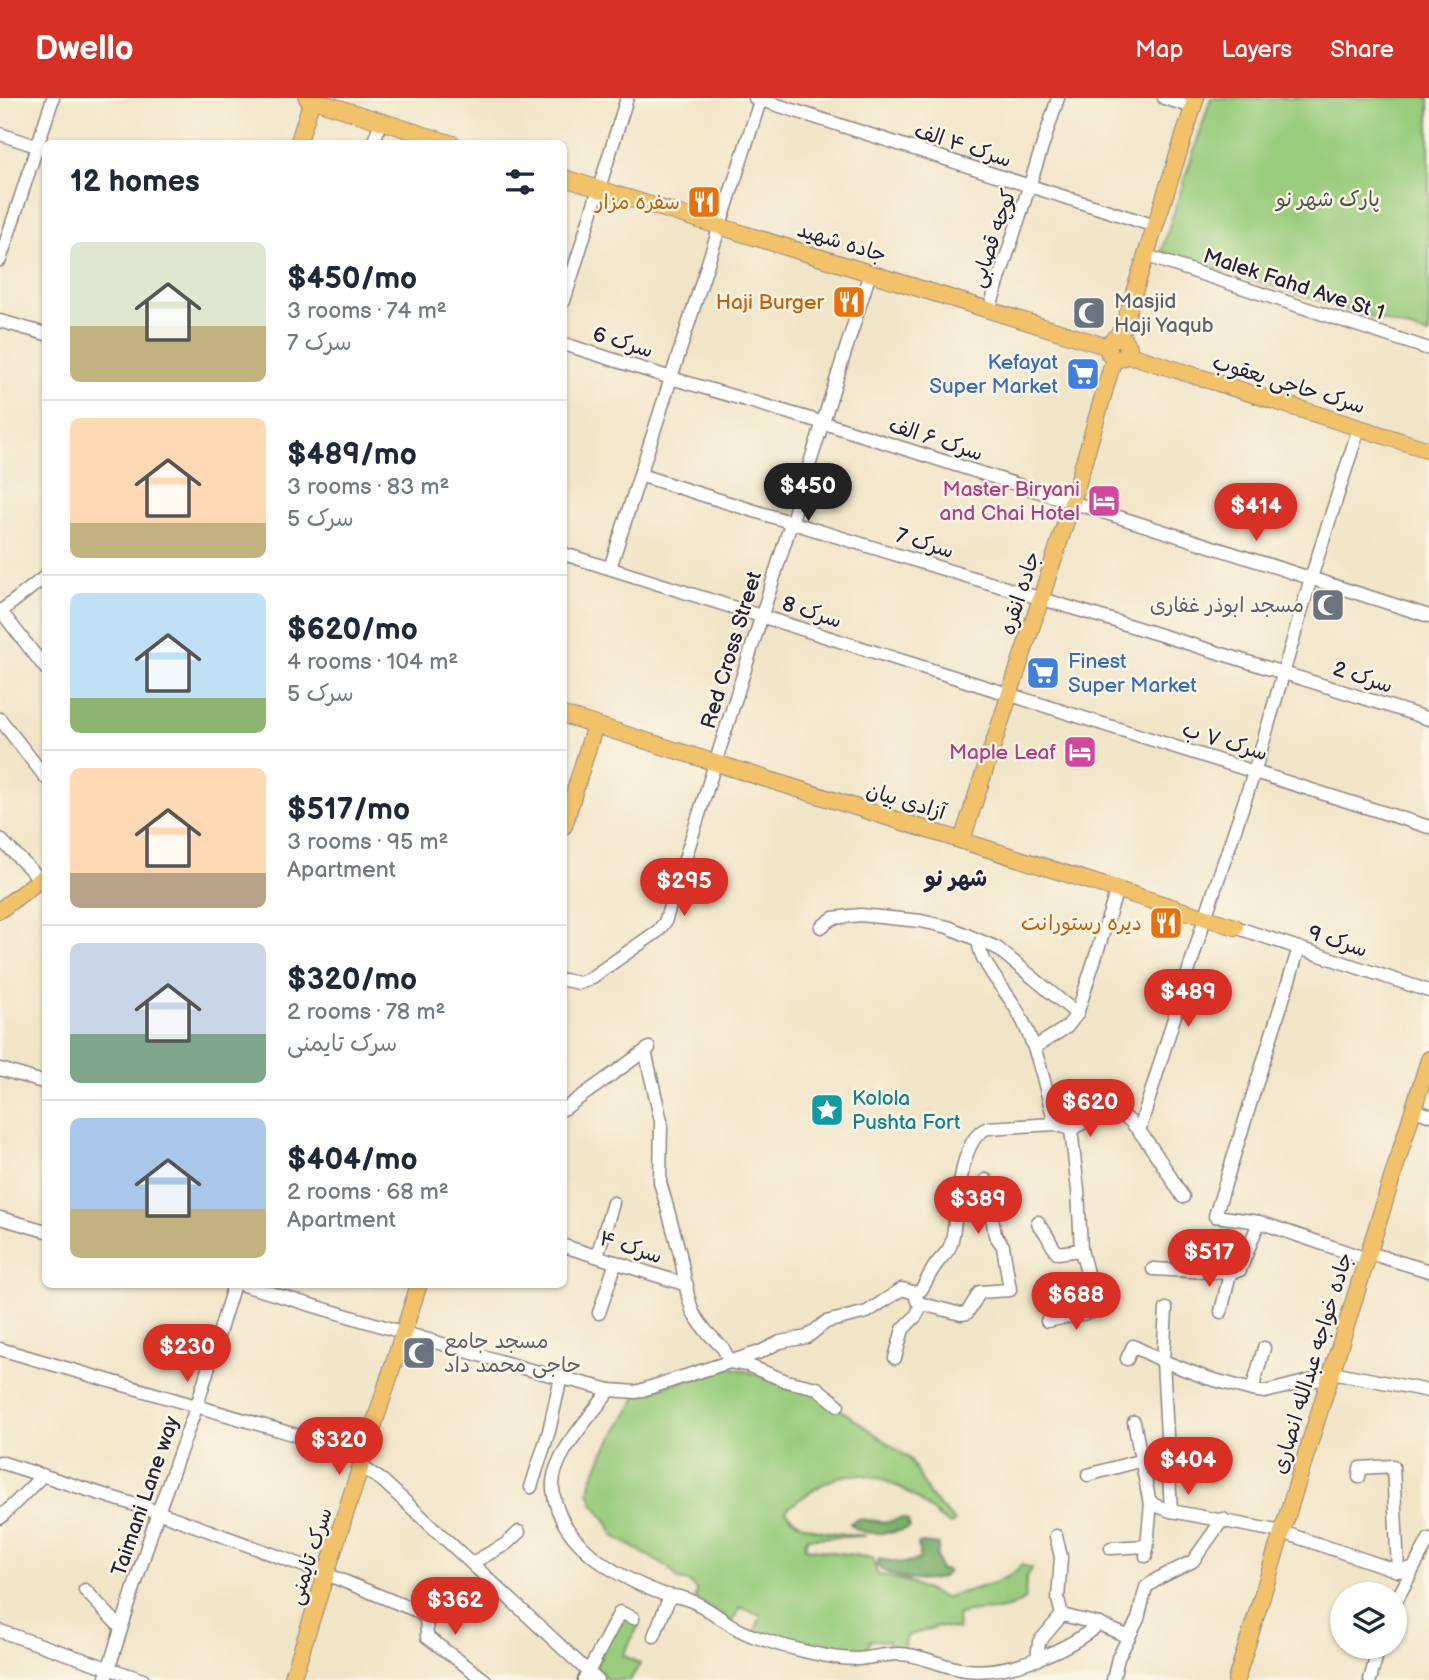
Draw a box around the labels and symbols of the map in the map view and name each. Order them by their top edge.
street label: سرک ۴ الف [911,118,1014,173]
restaurant icon: سفره مزار [685,183,723,221]
street label: کوچه قصابی [965,186,1023,291]
park label: پارک شهر نو [1274,187,1380,212]
place label: سفره مزار [593,190,680,215]
street label: جاده شهید [794,217,889,268]
street label: Malek Fahd Ave St 1 [1200,243,1388,326]
restaurant icon: Haji Burger [830,283,868,321]
place label: Masjid Haji Yaqub [1114,289,1214,338]
place label: Haji Burger [716,290,824,315]
mosque icon: Masjid Haji Yaqub [1070,294,1108,332]
street label: سرک 6 [590,322,656,363]
street label: سرک حاجی یعقوب [1209,349,1368,421]
place label: Kefayat Super Market [929,350,1059,399]
supermarket icon: Kefayat Super Market [1064,355,1102,393]
street label: سرک ۶ الف [886,413,986,466]
pin: $450 [767,464,849,523]
place label: Master Biryani and Chai Hotel [940,477,1080,526]
hotel icon: Master Biryani and Chai Hotel [1085,482,1123,520]
pin: $414 [1215,484,1297,543]
street label: سرک 7 [893,523,957,564]
street label: جاده انقره [995,548,1046,638]
street label: Red Cross Street [696,568,767,732]
mosque icon: مسجد ابوذر غفاری [1309,586,1347,624]
street label: سرک 8 [779,591,845,634]
place label: مسجد ابوذر غفاری [1150,593,1304,618]
place label: Finest Super Market [1068,649,1197,698]
supermarket icon: Finest Super Market [1024,654,1062,692]
street label: سرک 2 [1330,656,1396,699]
street label: سرک ۷ ب [1179,717,1271,766]
hotel icon: Maple Leaf [1061,733,1099,771]
place label: Maple Leaf [949,740,1057,765]
street label: آزادی بیان [863,778,949,826]
pin: $295 [643,858,725,918]
district label: شهر نو [923,865,987,893]
restaurant icon: دیره رستورانت [1147,904,1185,942]
place label: دیره رستورانت [1021,911,1142,936]
street label: سرک 9 [1305,920,1371,963]
pin: $489 [1147,970,1229,1029]
pin: $620 [1049,1080,1131,1139]
place label: Kolola Pushta Fort [852,1086,961,1135]
place icon: Kolola Pushta Fort [808,1091,846,1129]
pin: $389 [937,1176,1019,1236]
street label: سرک ۴ [596,1226,665,1269]
pin: $517 [1168,1230,1250,1289]
street label: جاده خواجه عبدالله انصاری [1267,1249,1358,1477]
pin: $688 [1035,1272,1117,1332]
pin: $230 [146,1324,228,1384]
place label: مسجد جامع حاجی محمد داد [444,1329,581,1379]
mosque icon: مسجد جامع حاجی محمد داد [400,1334,438,1372]
street label: Taimani Lane way [106,1412,185,1579]
pin: $320 [298,1418,380,1477]
pin: $404 [1147,1438,1229,1497]
street label: سرک تایمنی [283,1504,339,1608]
pin: $362 [414,1578,496,1637]

